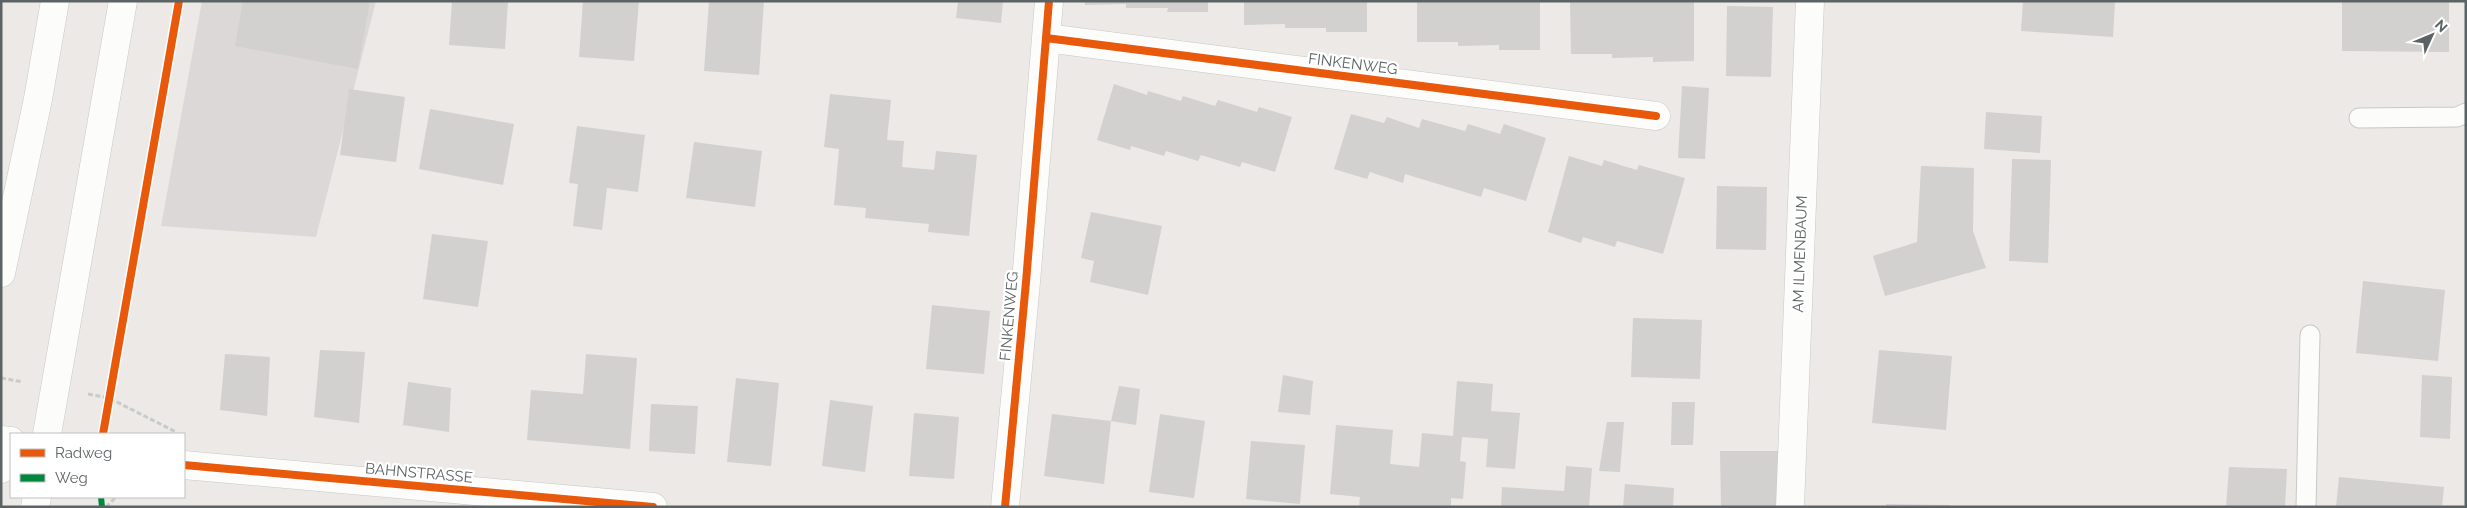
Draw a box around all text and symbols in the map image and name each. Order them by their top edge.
north arrow [2407,10,2457,60]
text: N [2432,17,2451,35]
street label: FINKENWEG [1307,50,1399,78]
street label: AM ILMENBAUM [1789,195,1811,313]
street label: FINKENWEG [996,270,1022,362]
legend [10,433,185,498]
text: Radweg [55,444,112,462]
street label: BAHNSTRASSE [364,459,474,487]
text: Weg [55,469,88,487]

